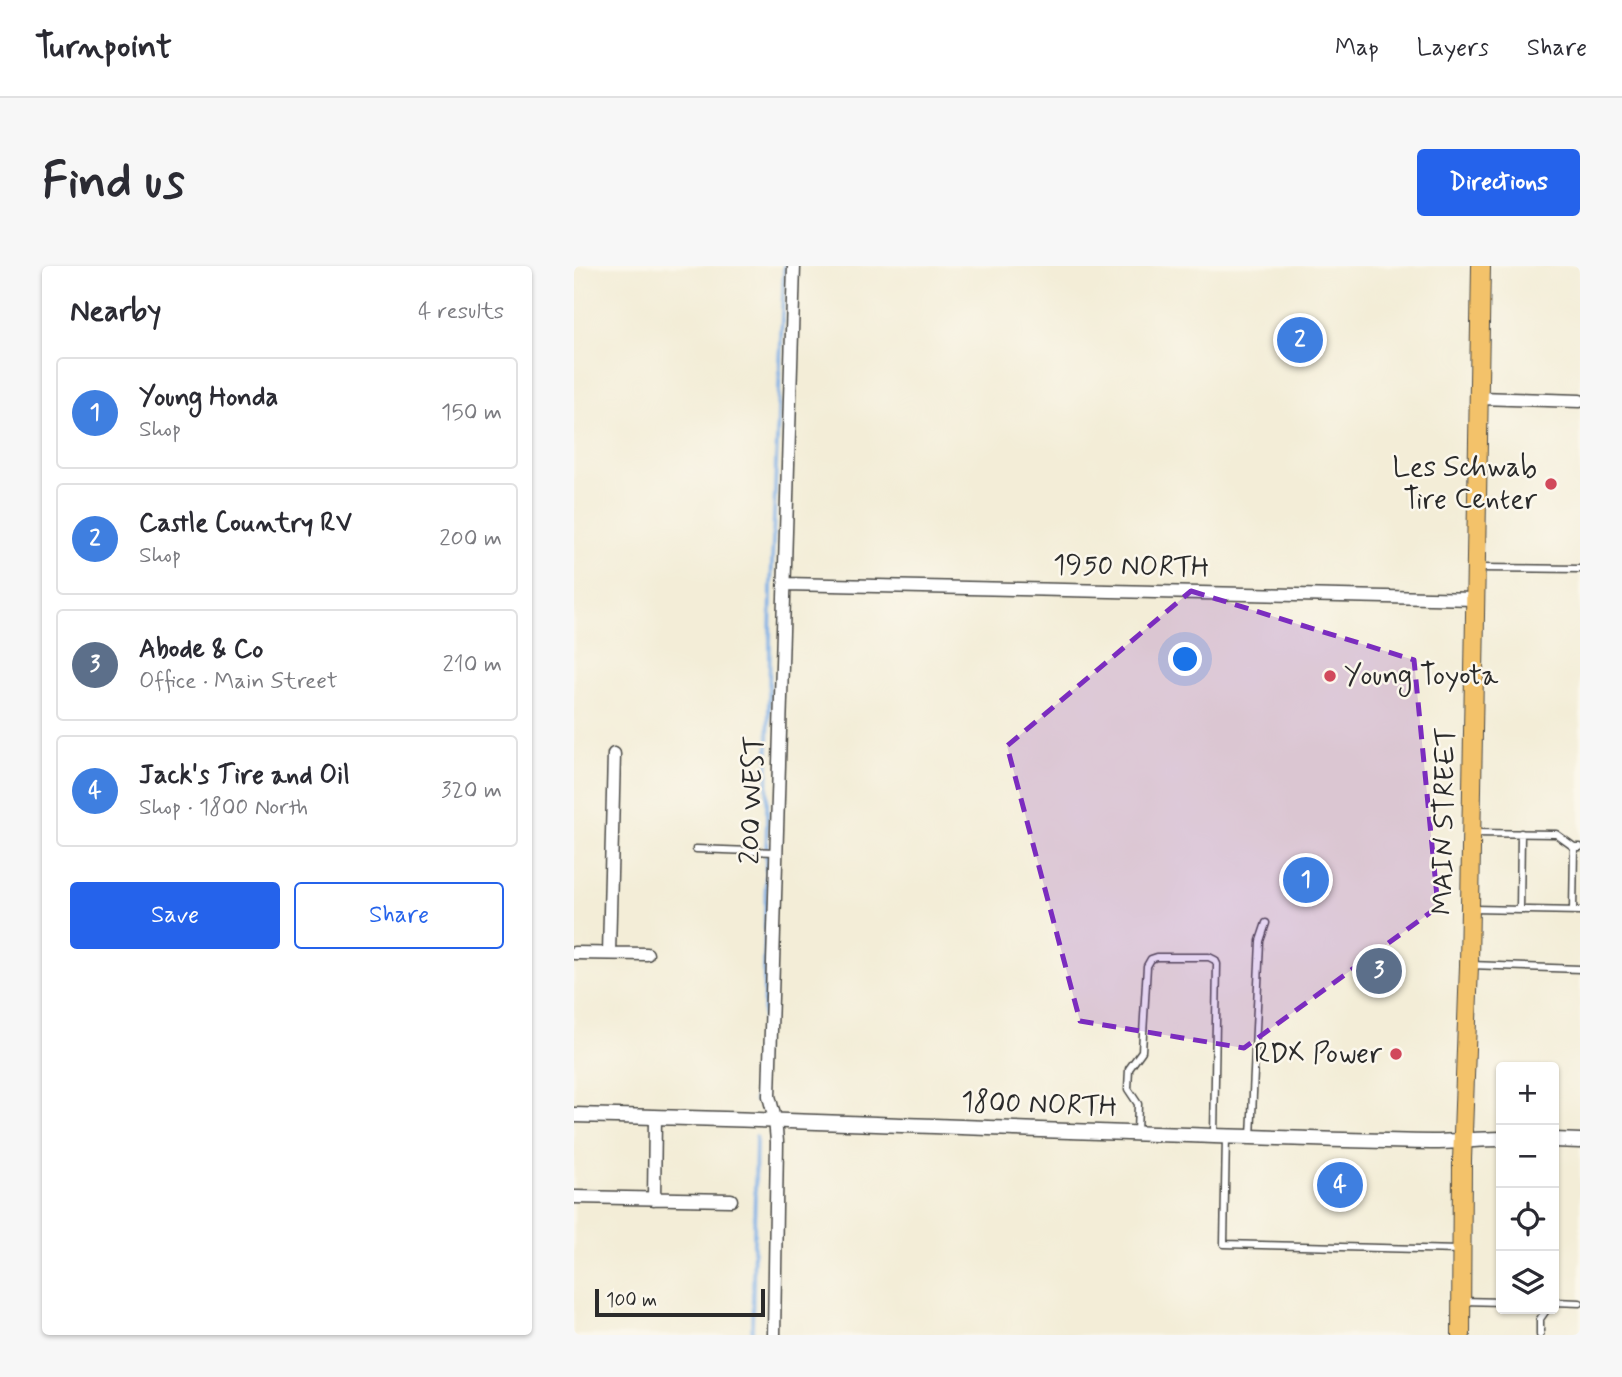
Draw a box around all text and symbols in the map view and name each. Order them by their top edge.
text: Turnpoint [35,26,172,70]
text: Map [1335,33,1379,64]
text: Layers [1417,33,1489,64]
text: Share [1527,33,1587,64]
button: Directions [1417,149,1580,216]
text: Find us [42,150,185,215]
text: Nearby [70,292,161,331]
text: 4 results [418,297,504,327]
pin: 2 [1277,314,1323,366]
text: Young Honda [139,381,278,415]
text: 1 [90,398,100,428]
text: 150 m [441,398,502,428]
text: Shop [139,415,181,445]
place label: Les Schwab Tire Center [1392,450,1538,519]
marker: Les Schwab Tire Center [1543,476,1559,492]
text: Castle Country RV [139,507,352,541]
text: 2 [89,524,101,554]
text: 200 m [439,524,502,554]
text: Shop [139,541,181,571]
street label: 1950 NORTH [1052,547,1210,587]
text: Abode & Co [139,633,263,667]
your location [1168,642,1202,676]
text: 3 [90,650,100,680]
text: 210 m [442,650,502,680]
place label: Young Toyota [1344,658,1498,697]
text: Office · Main Street [139,667,338,697]
marker: Young Toyota [1322,668,1338,684]
street label: MAIN STREET [1425,727,1465,915]
street label: 200 WEST [732,735,774,865]
text: Jack's Tire and Oil [139,759,350,793]
text: 4 [88,776,102,806]
text: 320 m [441,776,502,806]
text: Shop · 1800 North [139,793,308,823]
pin: 1 [1283,854,1329,906]
button: Save [70,882,280,949]
button: Share [294,882,504,949]
pin: 3 [1356,945,1402,997]
place label: RDX Power [1254,1036,1383,1073]
marker: RDX Power [1388,1046,1404,1062]
map controls [1496,1062,1559,1314]
button: + [1496,1062,1559,1125]
street label: 1800 NORTH [960,1084,1118,1126]
button: − [1496,1125,1559,1188]
pin: 4 [1317,1159,1363,1211]
button: locate [1496,1188,1559,1251]
button: layers [1496,1251,1559,1314]
scale bar [595,1286,765,1318]
text: 100 m [606,1288,657,1313]

